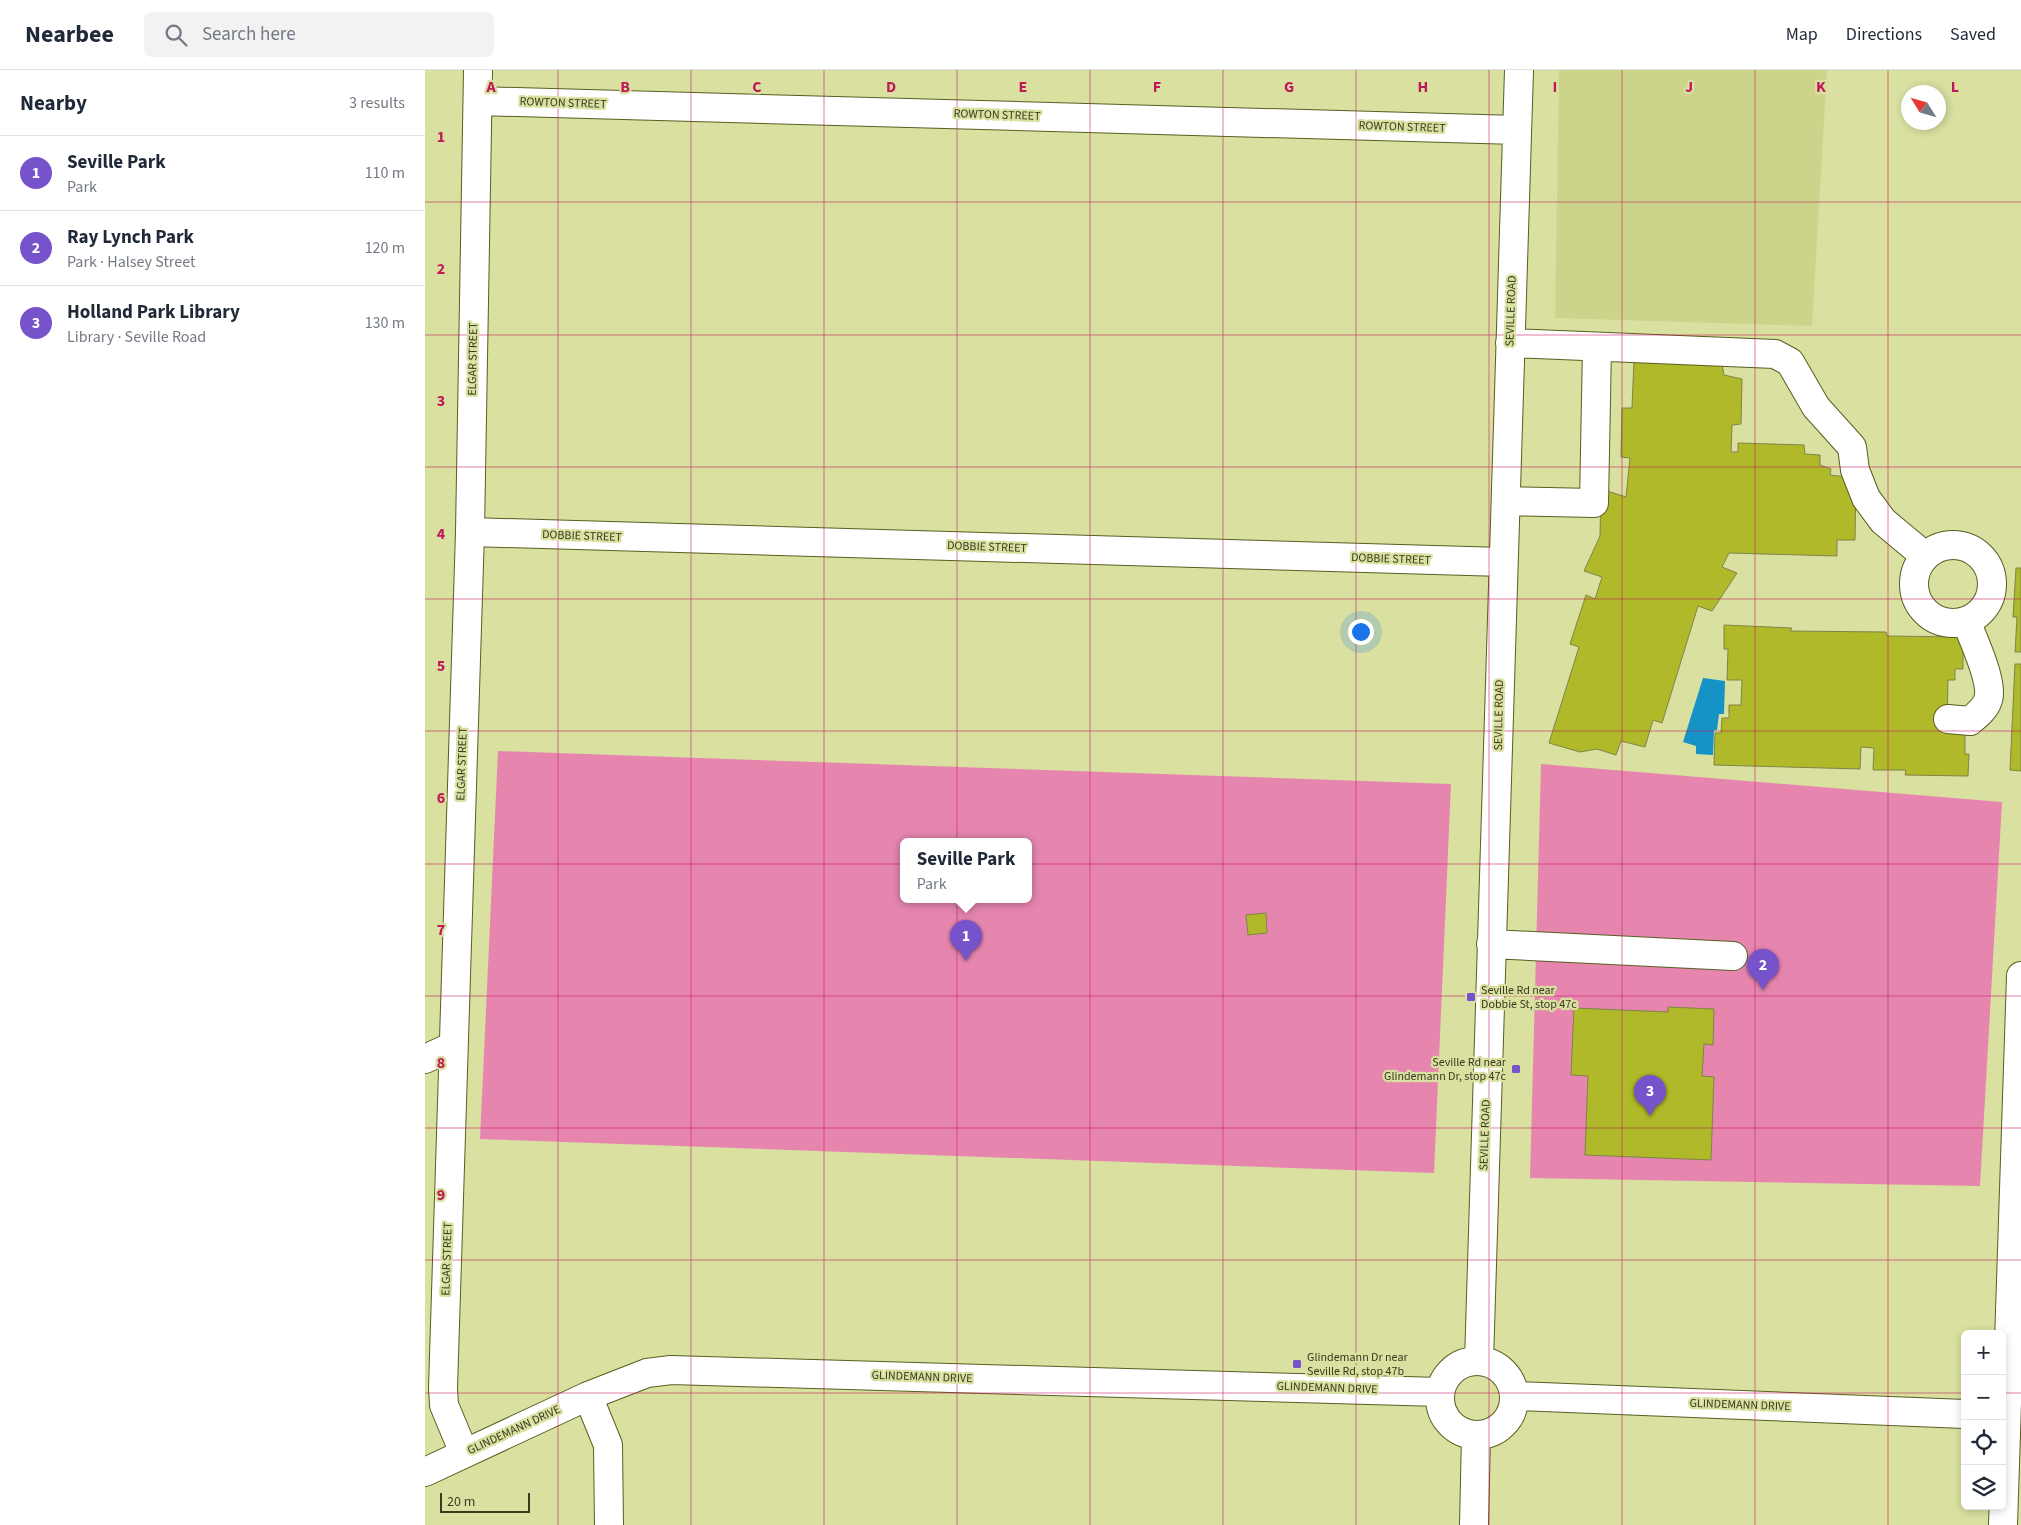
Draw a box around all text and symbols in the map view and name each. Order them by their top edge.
search box [144,12,494,57]
text: Nearbee [25,17,114,52]
icon: search [162,21,190,49]
text: Search here [202,21,296,48]
text: Map [1786,22,1818,47]
text: Directions [1846,22,1922,47]
text: Saved [1950,22,1996,47]
text: A [485,76,496,98]
text: B [620,76,630,98]
text: C [752,76,762,98]
text: D [886,76,896,98]
text: E [1019,76,1027,98]
text: F [1153,76,1161,98]
text: G [1284,76,1294,98]
text: H [1418,76,1428,98]
text: I [1553,76,1557,98]
text: J [1685,76,1693,98]
text: K [1816,76,1826,98]
text: L [1951,76,1959,98]
north arrow [1901,85,1946,130]
text: Nearby [20,88,87,118]
text: 3 results [349,92,405,114]
street label: ROWTON STREET [519,93,607,113]
street label: ROWTON STREET [953,105,1041,125]
street label: ROWTON STREET [1358,117,1446,137]
text: 1 [437,126,445,148]
text: Seville Park [67,149,166,176]
text: 1 [32,162,40,184]
text: 110 m [365,162,405,184]
text: Park [67,176,97,198]
text: Ray Lynch Park [67,224,194,251]
text: 2 [32,237,40,259]
text: 120 m [365,237,405,259]
text: Park · Halsey Street [67,251,195,273]
text: 2 [437,258,445,280]
street label: SEVILLE ROAD [1501,275,1521,347]
text: Holland Park Library [67,299,240,326]
text: 3 [32,312,40,334]
text: 130 m [365,312,405,334]
street label: ELGAR STREET [464,322,482,396]
text: Library · Seville Road [67,326,206,348]
text: 3 [437,390,445,412]
text: 4 [437,523,446,545]
street label: DOBBIE STREET [542,526,623,546]
street label: DOBBIE STREET [947,537,1028,557]
street label: DOBBIE STREET [1351,549,1432,569]
your location [1348,619,1374,645]
text: 5 [437,655,445,677]
street label: SEVILLE ROAD [1490,679,1508,751]
street label: ELGAR STREET [452,726,472,801]
text: 6 [437,787,445,809]
popup [900,838,1032,903]
text: Seville Park [917,846,1015,873]
text: Park [917,873,947,895]
text: 7 [437,919,445,941]
pin: 1 [950,920,982,961]
pin: 2 [1747,949,1779,990]
place label: Seville Rd near Dobbie St, stop 47c [1481,982,1577,1013]
marker: Seville Rd near Dobbie St, stop 47c [1465,991,1477,1003]
text: 8 [437,1052,445,1074]
place label: Seville Rd near Glindemann Dr, stop 47c [1384,1054,1507,1085]
marker: Seville Rd near Glindemann Dr, stop 47c [1510,1063,1522,1075]
pin: 3 [1634,1075,1666,1116]
street label: SEVILLE ROAD [1475,1099,1495,1171]
text: 9 [437,1184,445,1206]
street label: ELGAR STREET [437,1221,457,1296]
map controls [1961,1330,2006,1510]
button: + [1961,1330,2006,1375]
place label: Glindemann Dr near Seville Rd, stop 47b [1307,1349,1408,1380]
marker: Glindemann Dr near Seville Rd, stop 47b [1291,1358,1303,1370]
street label: GLINDEMANN DRIVE [871,1367,973,1387]
button: − [1961,1375,2006,1420]
street label: GLINDEMANN DRIVE [1276,1378,1378,1398]
street label: GLINDEMANN DRIVE [1689,1395,1791,1415]
street label: GLINDEMANN DRIVE [465,1401,563,1459]
button: locate [1961,1420,2006,1465]
button: layers [1961,1465,2006,1510]
scale bar [440,1490,530,1513]
text: 20 m [447,1492,475,1512]

